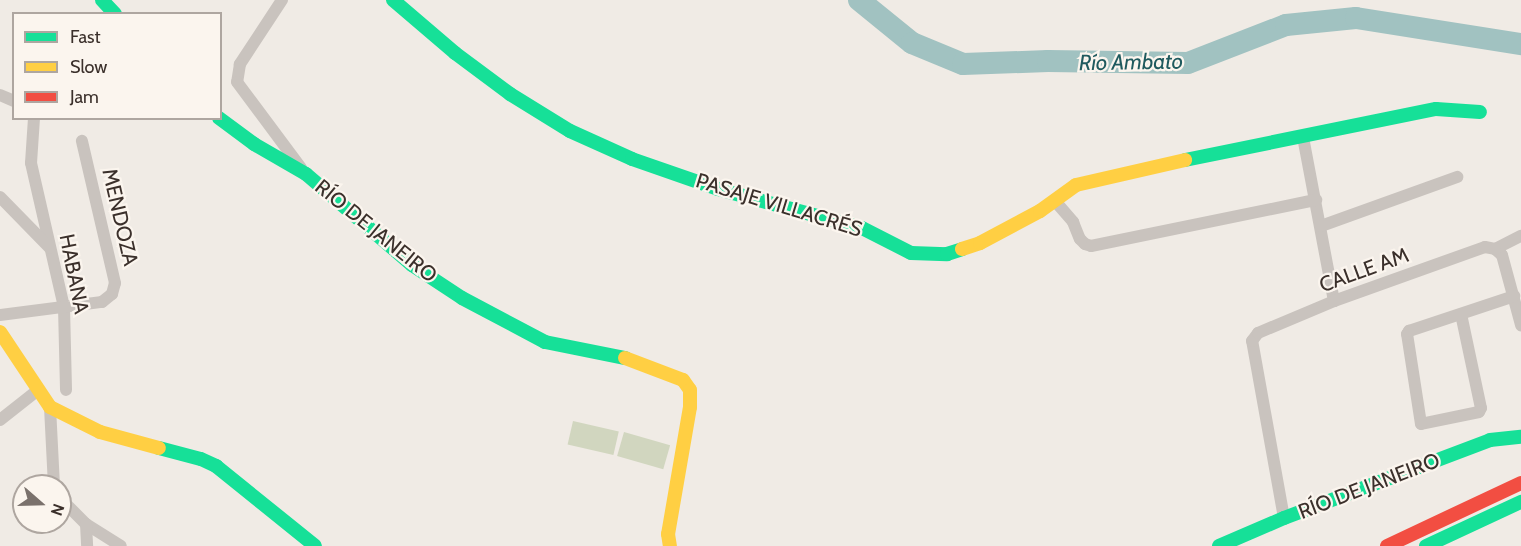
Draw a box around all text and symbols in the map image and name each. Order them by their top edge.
legend [12,12,222,120]
text: Fast [70,26,101,48]
water label: Río Ambato [1079,48,1183,76]
text: Slow [70,56,107,78]
text: Jam [70,86,99,108]
street label: MENDOZA [97,166,143,268]
street label: PASAJE VILLACRÉS [693,168,865,242]
street label: RÍO DE JANEIRO [310,174,442,288]
street label: HABANA [54,232,94,316]
street label: CALLE AM [1316,242,1412,298]
street label: RÍO DE JANEIRO [1295,447,1443,525]
north arrow [12,474,72,534]
text: N [47,501,68,518]

